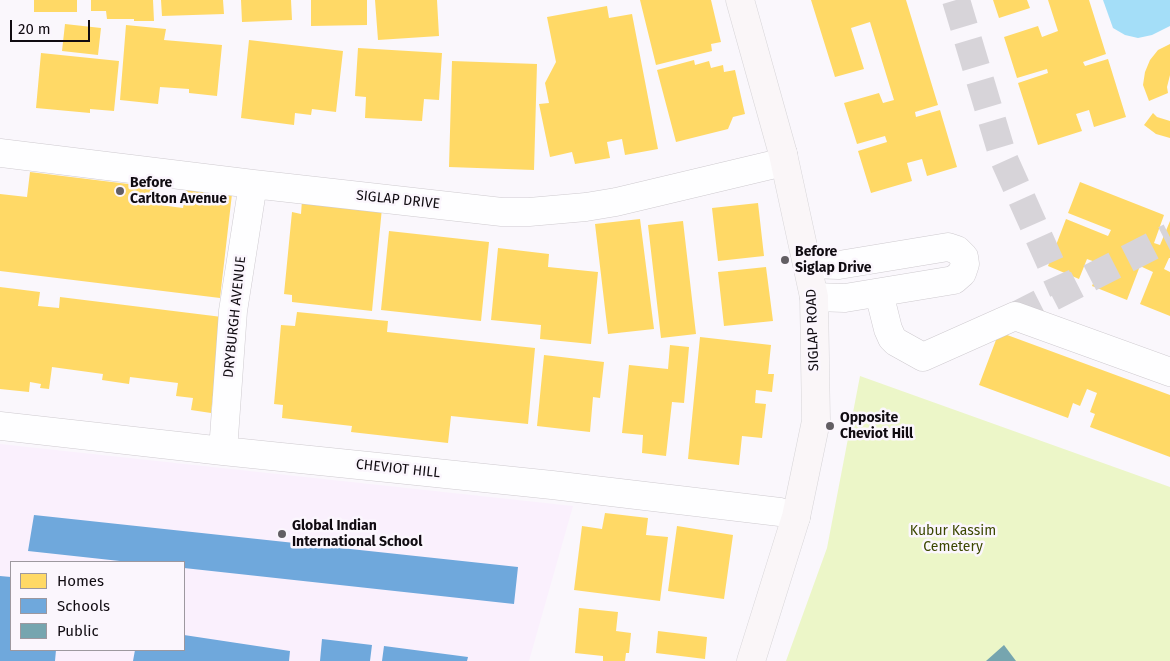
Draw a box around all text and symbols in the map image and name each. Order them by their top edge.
scale bar [12,10,92,42]
text: 20 m [18,20,51,38]
place label: Before Carlton Avenue [130,175,227,208]
marker: Before Carlton Avenue [114,185,126,197]
street label: SIGLAP DRIVE [355,187,441,213]
place label: Before Siglap Drive [795,244,872,276]
marker: Before Siglap Drive [779,254,791,266]
street label: DRYBURGH AVENUE [220,255,250,379]
street label: SIGLAP ROAD [803,289,823,371]
place label: Opposite Cheviot Hill [840,410,913,442]
marker: Opposite Cheviot Hill [824,420,836,432]
street label: CHEVIOT HILL [355,456,441,482]
place label: Global Indian International School [292,518,422,550]
park label: Kubur Kassim Cemetery [910,523,996,556]
marker: Global Indian International School [276,528,288,540]
legend [10,561,185,651]
text: Homes [57,572,104,590]
text: Schools [57,597,110,615]
text: Public [57,622,99,640]

